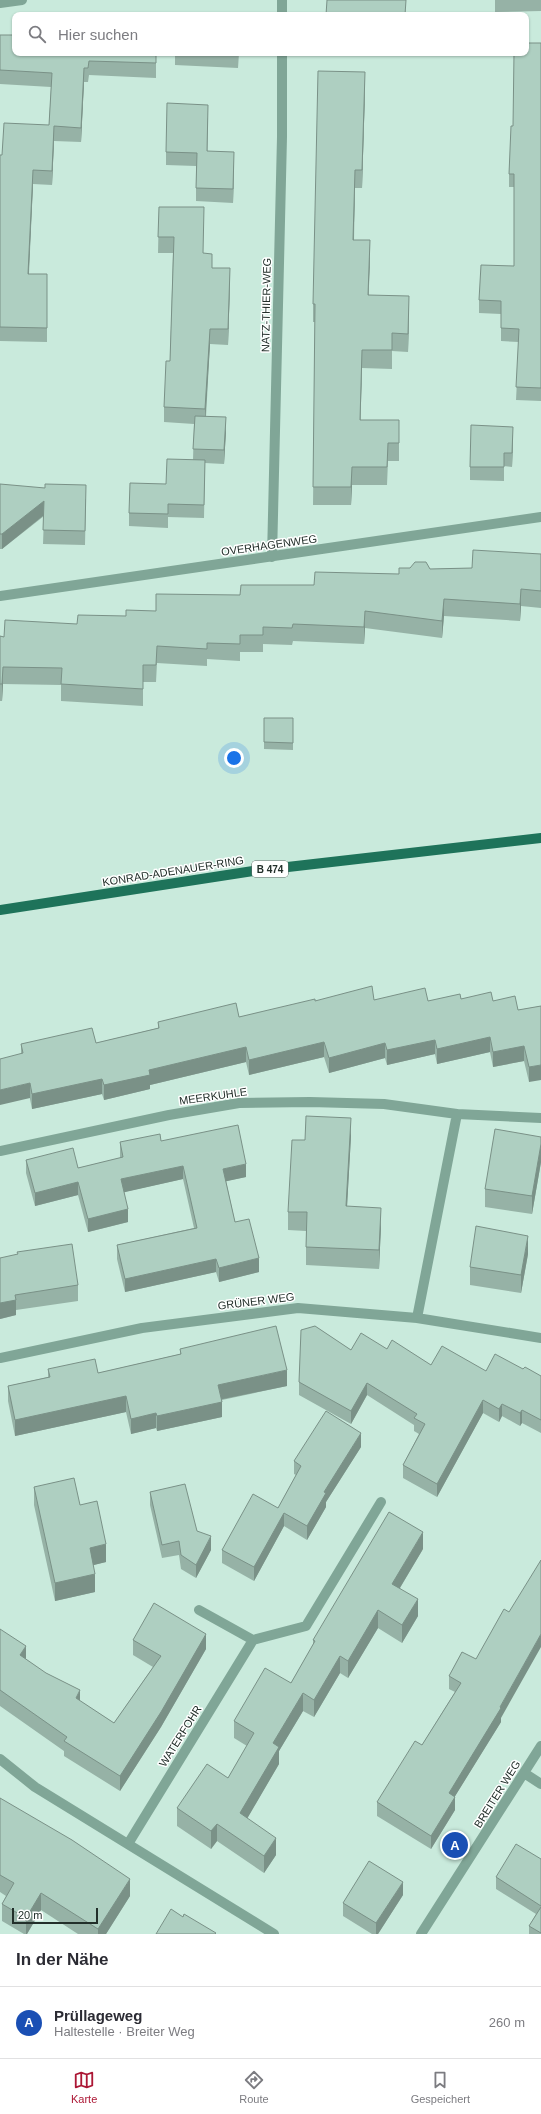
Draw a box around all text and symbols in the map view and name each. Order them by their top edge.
search box [12,12,529,56]
icon: search [26,23,48,45]
text: Hier suchen [58,26,138,43]
street label: NATZ-THIER-WEG [259,258,273,352]
street label: OVERHAGENWEG [220,532,318,558]
your location [224,748,244,768]
street label: KONRAD-ADENAUER-RING [101,854,245,888]
road number: B 474 [252,861,288,877]
street label: MEERKUHLE [178,1085,248,1107]
street label: GRÜNER WEG [217,1290,295,1312]
street label: WATERFOHR [156,1703,204,1769]
street label: BREITER WEG [472,1758,522,1830]
pin: A [442,1830,468,1860]
scale bar [12,1906,98,1925]
text: 20 m [18,1909,42,1921]
text: In der Nähe [16,1950,109,1969]
text: Prüllageweg [54,2007,142,2024]
text: A [24,2015,34,2030]
text: 260 m [489,2015,525,2030]
text: Haltestelle · Breiter Weg [54,2024,195,2039]
tab: Karte [71,2069,97,2105]
tab: Route [239,2069,269,2105]
tab: Gespeichert [411,2069,470,2105]

